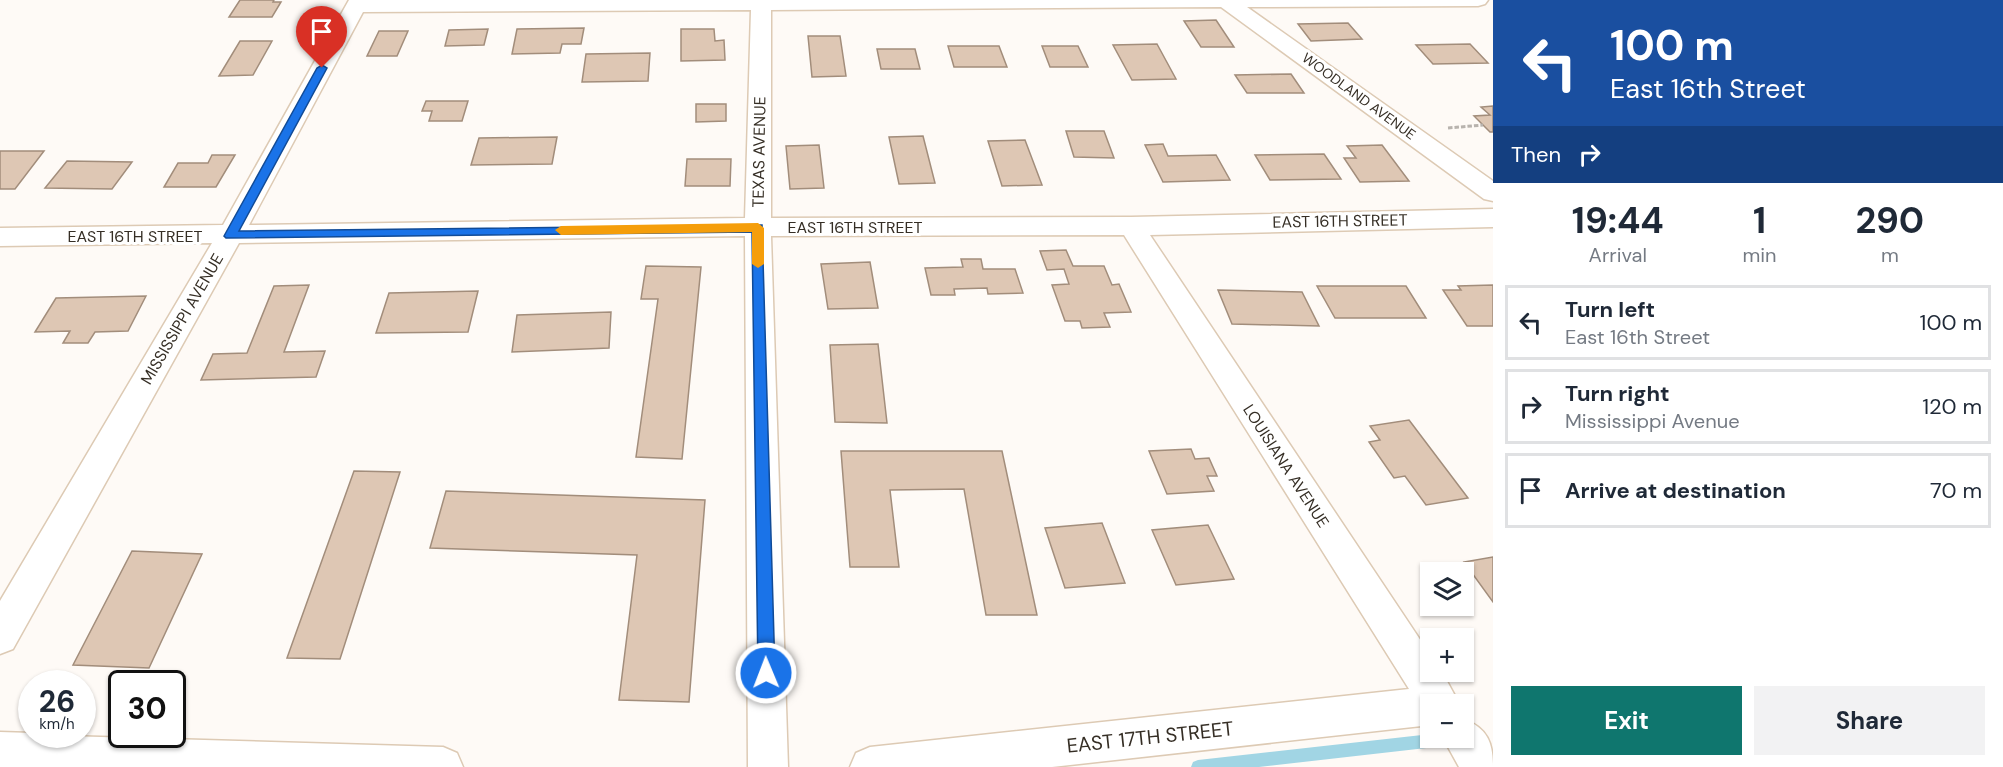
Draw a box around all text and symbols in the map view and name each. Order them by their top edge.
pin [296,6,347,68]
icon: arrive [305,15,338,48]
text: 100 m [1610,18,1734,73]
icon: left [1511,24,1589,102]
street label: WOODLAND AVENUE [1299,49,1419,143]
text: East 16th Street [1610,71,1806,106]
street label: TEXAS AVENUE [748,96,770,208]
icon: right [1573,138,1606,171]
text: Then [1511,140,1561,169]
text: 19:44 [1572,197,1664,244]
text: 1 [1753,197,1766,244]
text: 290 [1855,197,1924,244]
street label: EAST 16TH STREET [1272,209,1408,233]
street label: EAST 16TH STREET [787,217,923,238]
street label: EAST 16TH STREET [67,226,203,247]
text: Arrival [1589,242,1647,268]
text: min [1742,242,1777,268]
text: m [1881,242,1899,268]
street label: MISSISSIPPI AVENUE [136,250,228,388]
text: Turn left [1565,295,1655,324]
icon: left [1514,306,1547,339]
text: 100 m [1920,308,1982,337]
text: East 16th Street [1565,324,1710,350]
text: Turn right [1565,379,1670,408]
icon: right [1514,390,1547,423]
text: 120 m [1922,392,1982,421]
street label: LOUISIANA AVENUE [1238,400,1334,532]
text: Mississippi Avenue [1565,408,1740,434]
icon: arrive [1514,474,1547,507]
text: Arrive at destination [1565,476,1786,505]
text: 70 m [1930,476,1982,505]
map controls [1420,562,1474,748]
button: layers [1420,562,1474,616]
button: + [1420,628,1474,682]
position arrow [734,641,798,705]
speed limit sign: 30 [108,670,186,748]
text: 26 [39,682,75,721]
button: Exit [1511,686,1742,755]
button: Share [1754,686,1985,755]
button: − [1420,694,1474,748]
text: km/h [39,714,75,734]
street label: EAST 17TH STREET [1065,715,1235,759]

